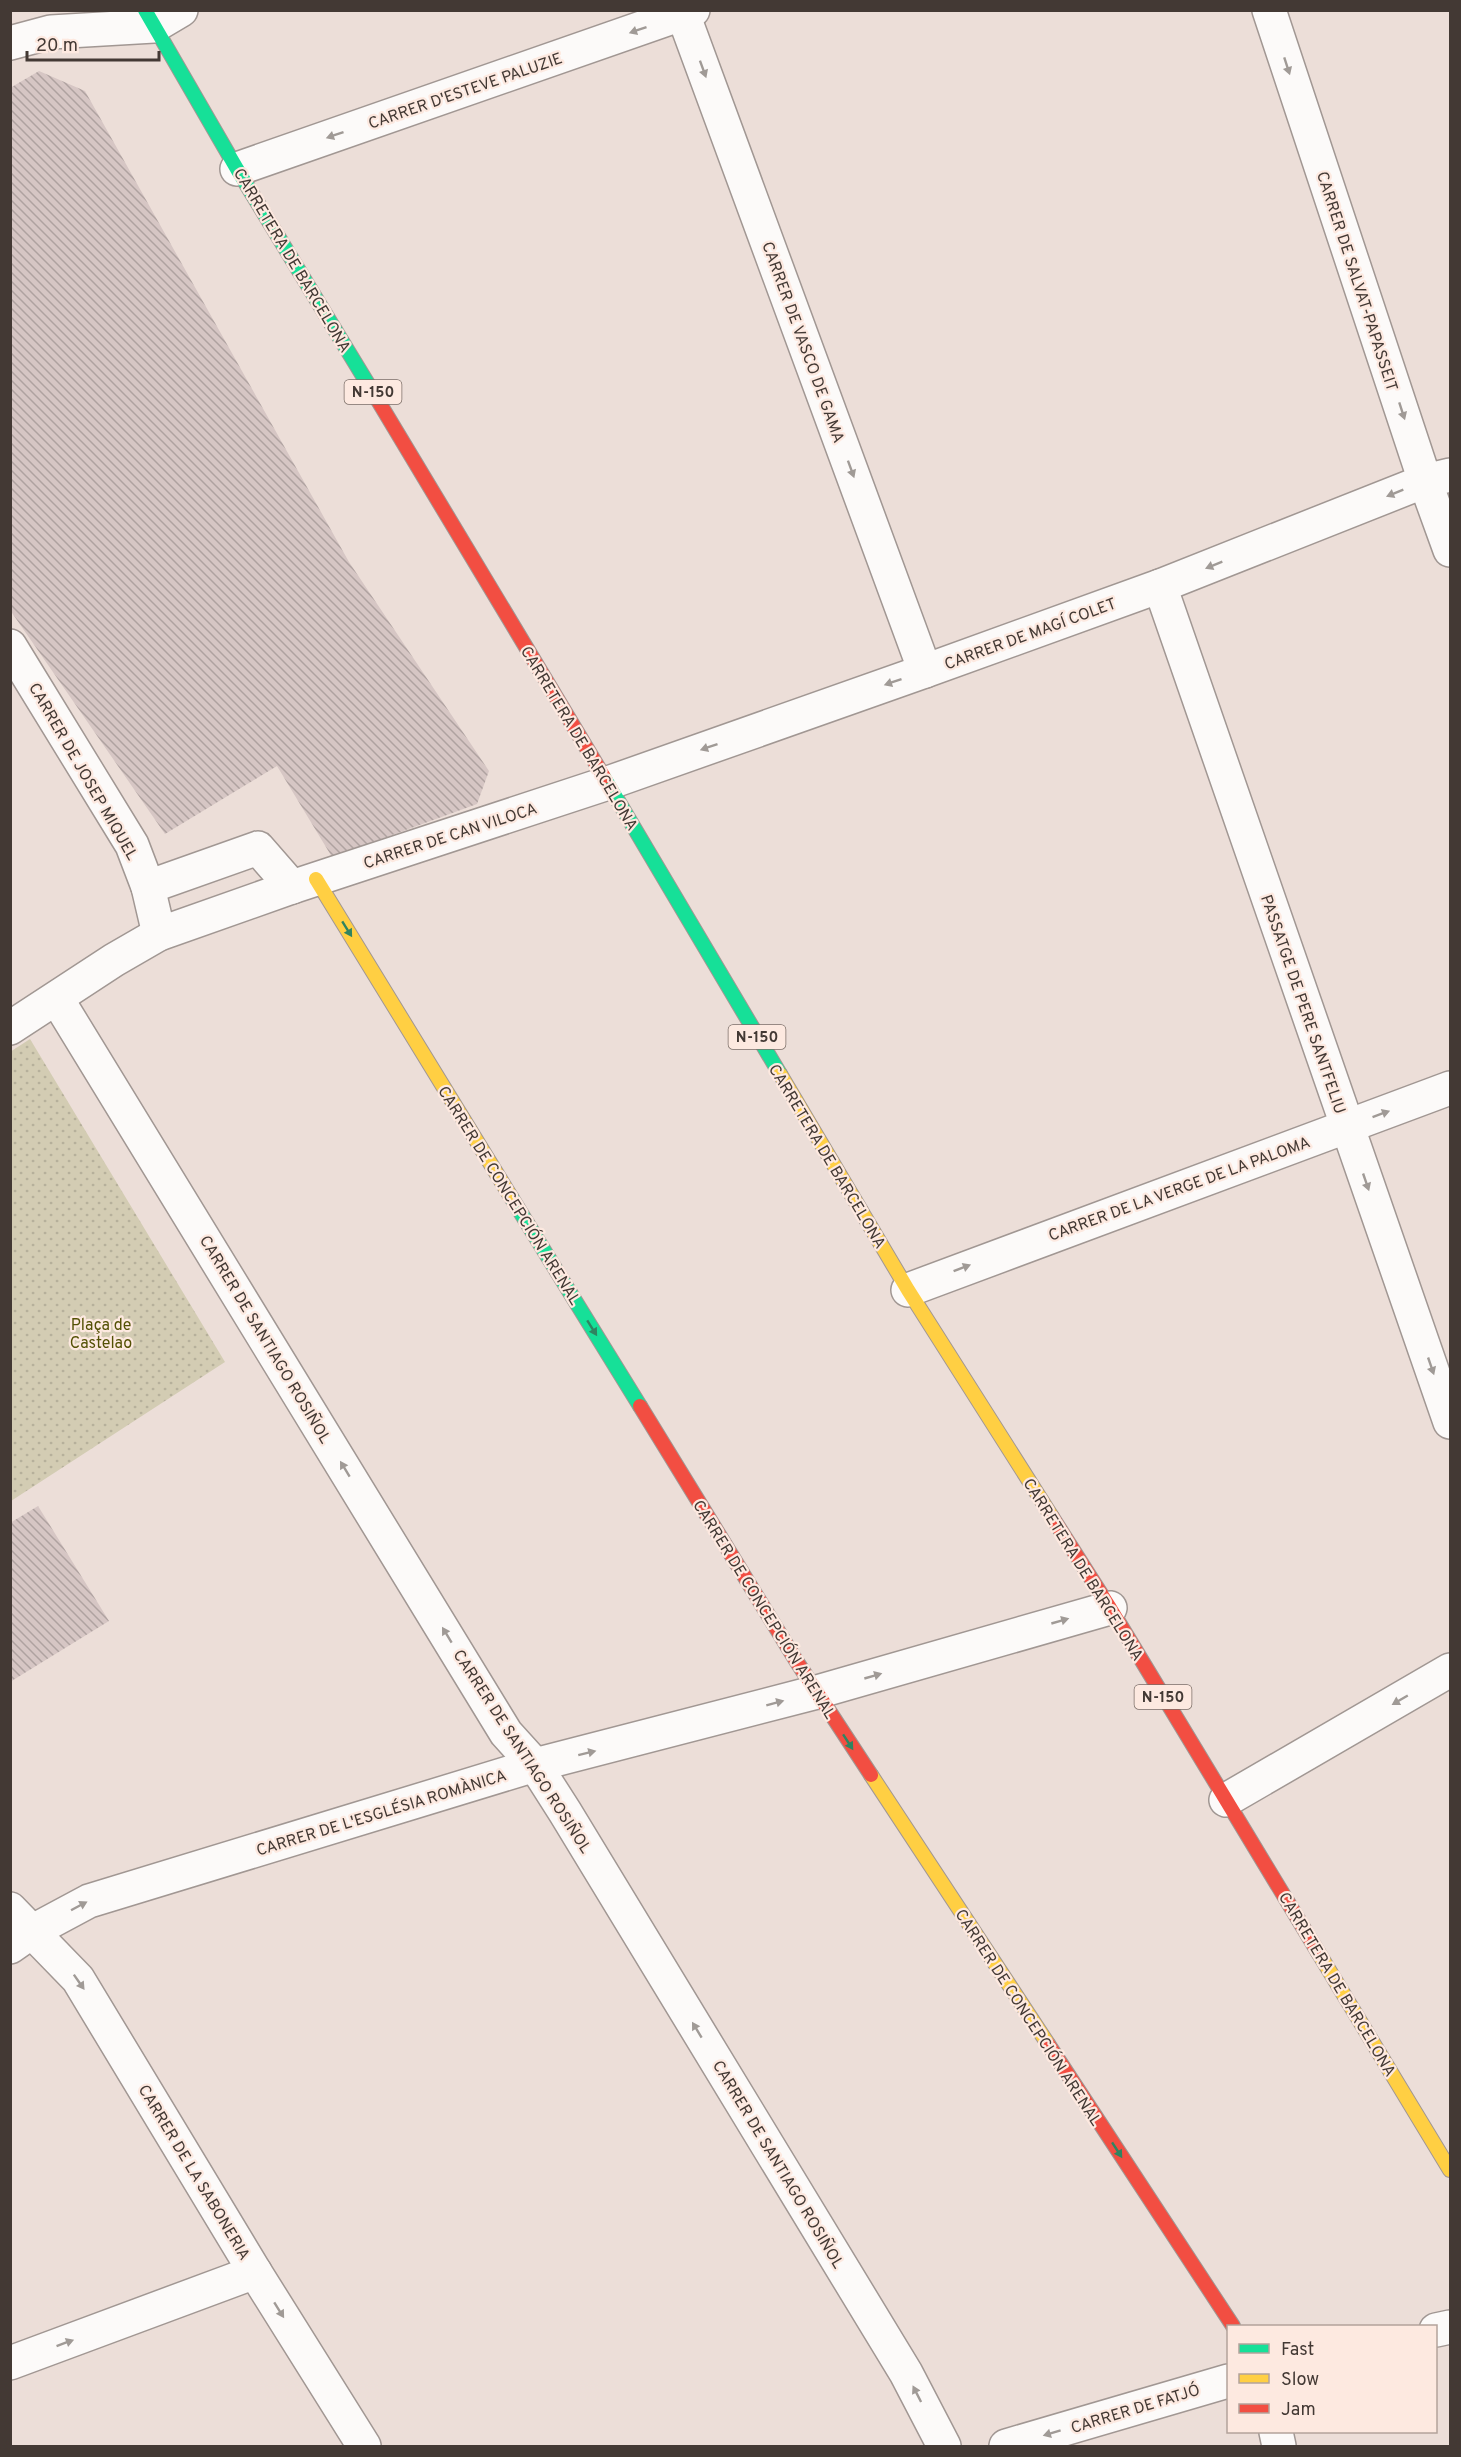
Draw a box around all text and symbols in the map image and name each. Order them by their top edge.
scale bar [27,24,159,62]
one-way arrow [629,25,647,35]
text: 20 m [36,35,78,58]
street label: CARRER D'ESTEVE PALUZIE [366,49,565,135]
one-way arrow [1283,57,1293,75]
one-way arrow [699,60,709,78]
one-way arrow [326,131,344,141]
street label: CARRETERA DE BARCELONA [228,165,354,357]
street label: CARRER DE SALVAT-PAPASSEIT [1311,169,1401,394]
street label: CARRER DE VASCO DE GAMA [756,239,848,446]
road number: N-150 [344,380,401,404]
one-way arrow [1397,402,1407,420]
one-way arrow [846,460,856,478]
one-way arrow [1386,489,1404,498]
one-way arrow [1204,560,1222,570]
street label: CARRER DE MAGÍ COLET [941,593,1119,675]
street label: CARRETERA DE BARCELONA [515,643,641,835]
one-way arrow [883,678,901,688]
street label: CARRER DE JOSEP MIQUEL [23,680,141,864]
one-way arrow [700,743,718,753]
street label: CARRER DE CAN VILOCA [361,799,540,874]
street label: PASSATGE DE PERE SANTFELIU [1255,892,1349,1117]
one-way arrow [341,921,352,937]
road number: N-150 [728,1025,786,1049]
street label: CARRETERA DE BARCELONA [763,1061,889,1253]
street label: CARRER DE CONCEPCIÓN ARENAL [432,1082,586,1309]
one-way arrow [1373,1108,1391,1118]
street label: CARRER DE LA VERGE DE LA PALOMA [1046,1133,1313,1247]
one-way arrow [1361,1173,1371,1191]
street label: CARRER DE SANTIAGO ROSIÑOL [194,1231,337,1448]
one-way arrow [953,1263,971,1272]
park label: Plaça de Castelao [70,1316,132,1354]
one-way arrow [586,1320,597,1336]
one-way arrow [1426,1357,1436,1375]
one-way arrow [339,1461,350,1477]
street label: CARRETERA DE BARCELONA [1018,1475,1147,1665]
street label: CARRER DE CONCEPCIÓN ARENAL [687,1496,841,1723]
one-way arrow [1051,1616,1069,1626]
one-way arrow [441,1627,452,1643]
street label: CARRER DE SANTIAGO ROSIÑOL [448,1645,597,1858]
one-way arrow [864,1671,882,1680]
road number: N-150 [1134,1685,1192,1709]
one-way arrow [1392,1694,1408,1705]
one-way arrow [767,1698,785,1707]
one-way arrow [842,1734,853,1750]
one-way arrow [578,1747,596,1757]
street label: CARRER DE L'ESGLÉSIA ROMÀNICA [254,1764,509,1862]
street label: CARRETERA DE BARCELONA [1273,1889,1399,2081]
one-way arrow [71,1901,88,1911]
street label: CARRER DE CONCEPCIÓN ARENAL [950,1905,1107,2130]
one-way arrow [73,1974,84,1990]
one-way arrow [692,2022,703,2038]
street label: CARRER DE SANTIAGO ROSIÑOL [707,2056,850,2273]
street label: CARRER DE LA SABONERIA [133,2082,254,2265]
one-way arrow [1111,2142,1122,2158]
one-way arrow [273,2302,284,2318]
legend [1227,2325,1437,2433]
one-way arrow [56,2338,74,2347]
text: Fast [1281,2339,1314,2362]
text: Slow [1281,2369,1319,2392]
street label: CARRER DE FATJÓ [1068,2379,1203,2439]
one-way arrow [912,2386,922,2403]
text: Jam [1281,2399,1316,2422]
one-way arrow [1043,2429,1061,2438]

